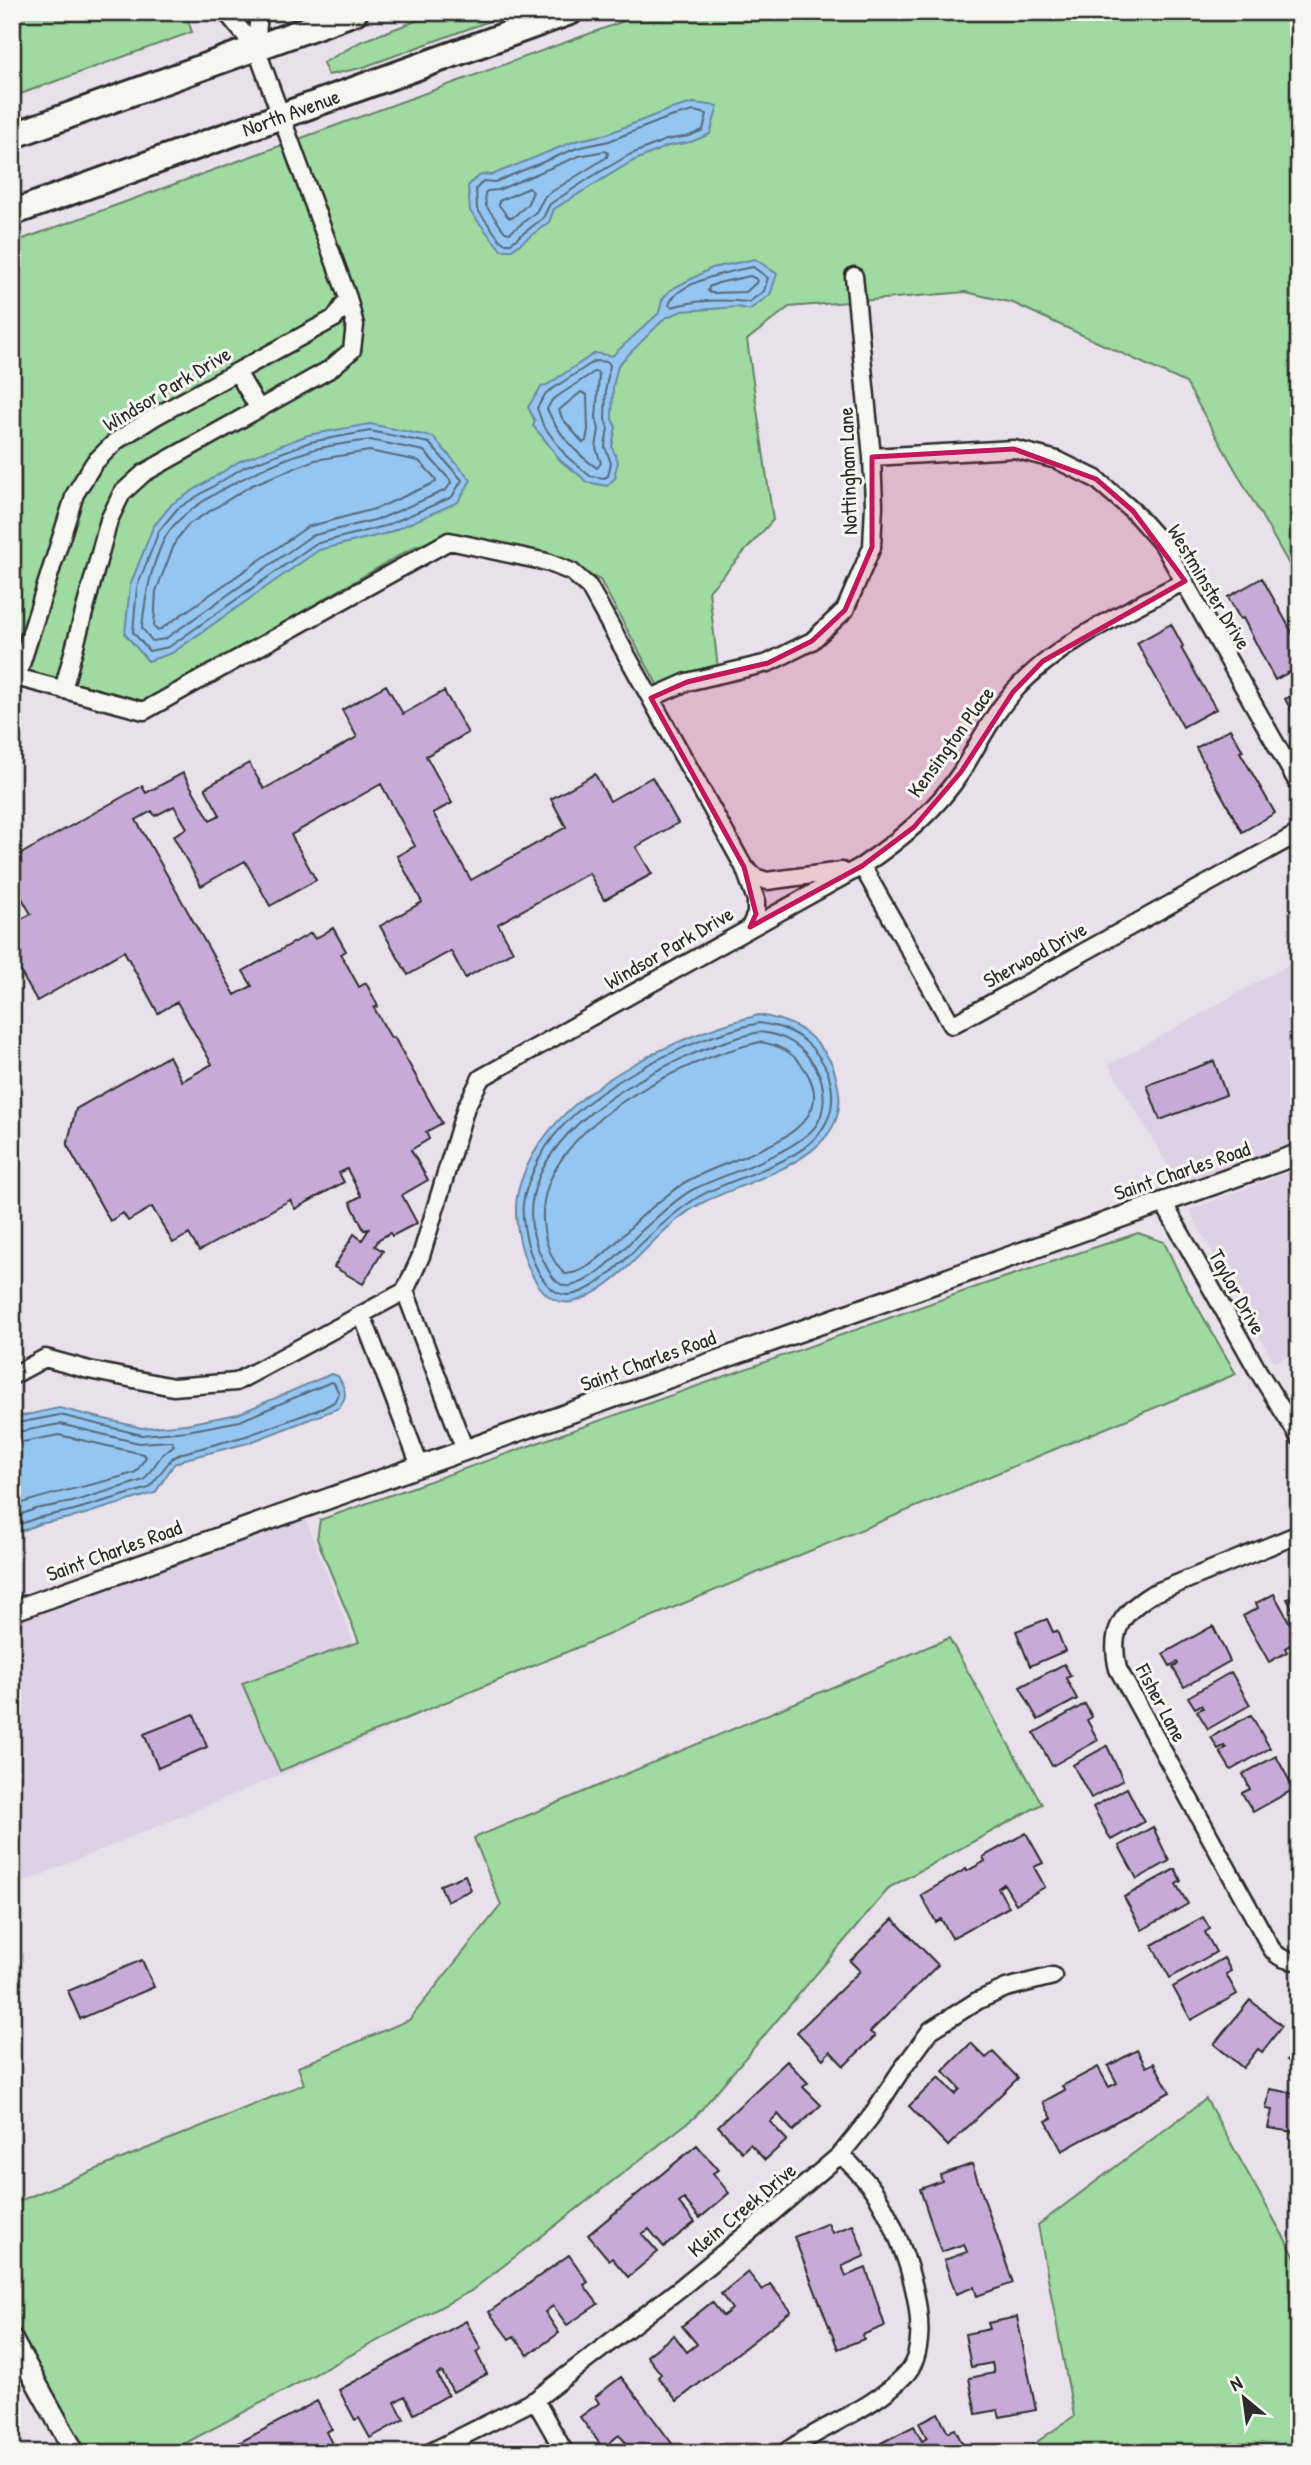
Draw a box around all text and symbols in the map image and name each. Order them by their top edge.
street label: North Avenue [238,81,344,144]
street label: Windsor Park Drive [97,339,236,438]
street label: Nottingham Lane [831,407,864,535]
street label: Westminster Drive [1161,519,1258,655]
street label: Kensington Place [900,680,1001,803]
street label: Windsor Park Drive [599,899,738,996]
street label: Sherwood Drive [978,914,1092,995]
street label: Saint Charles Road [1110,1134,1254,1207]
street label: Taylor Drive [1202,1244,1273,1340]
street label: Saint Charles Road [576,1323,720,1398]
street label: Saint Charles Road [42,1513,186,1588]
street label: Fisher Lane [1128,1658,1194,1747]
street label: Klein Creek Drive [681,2156,802,2264]
north arrow [1210,2364,1280,2434]
text: N [1225,2369,1246,2397]

